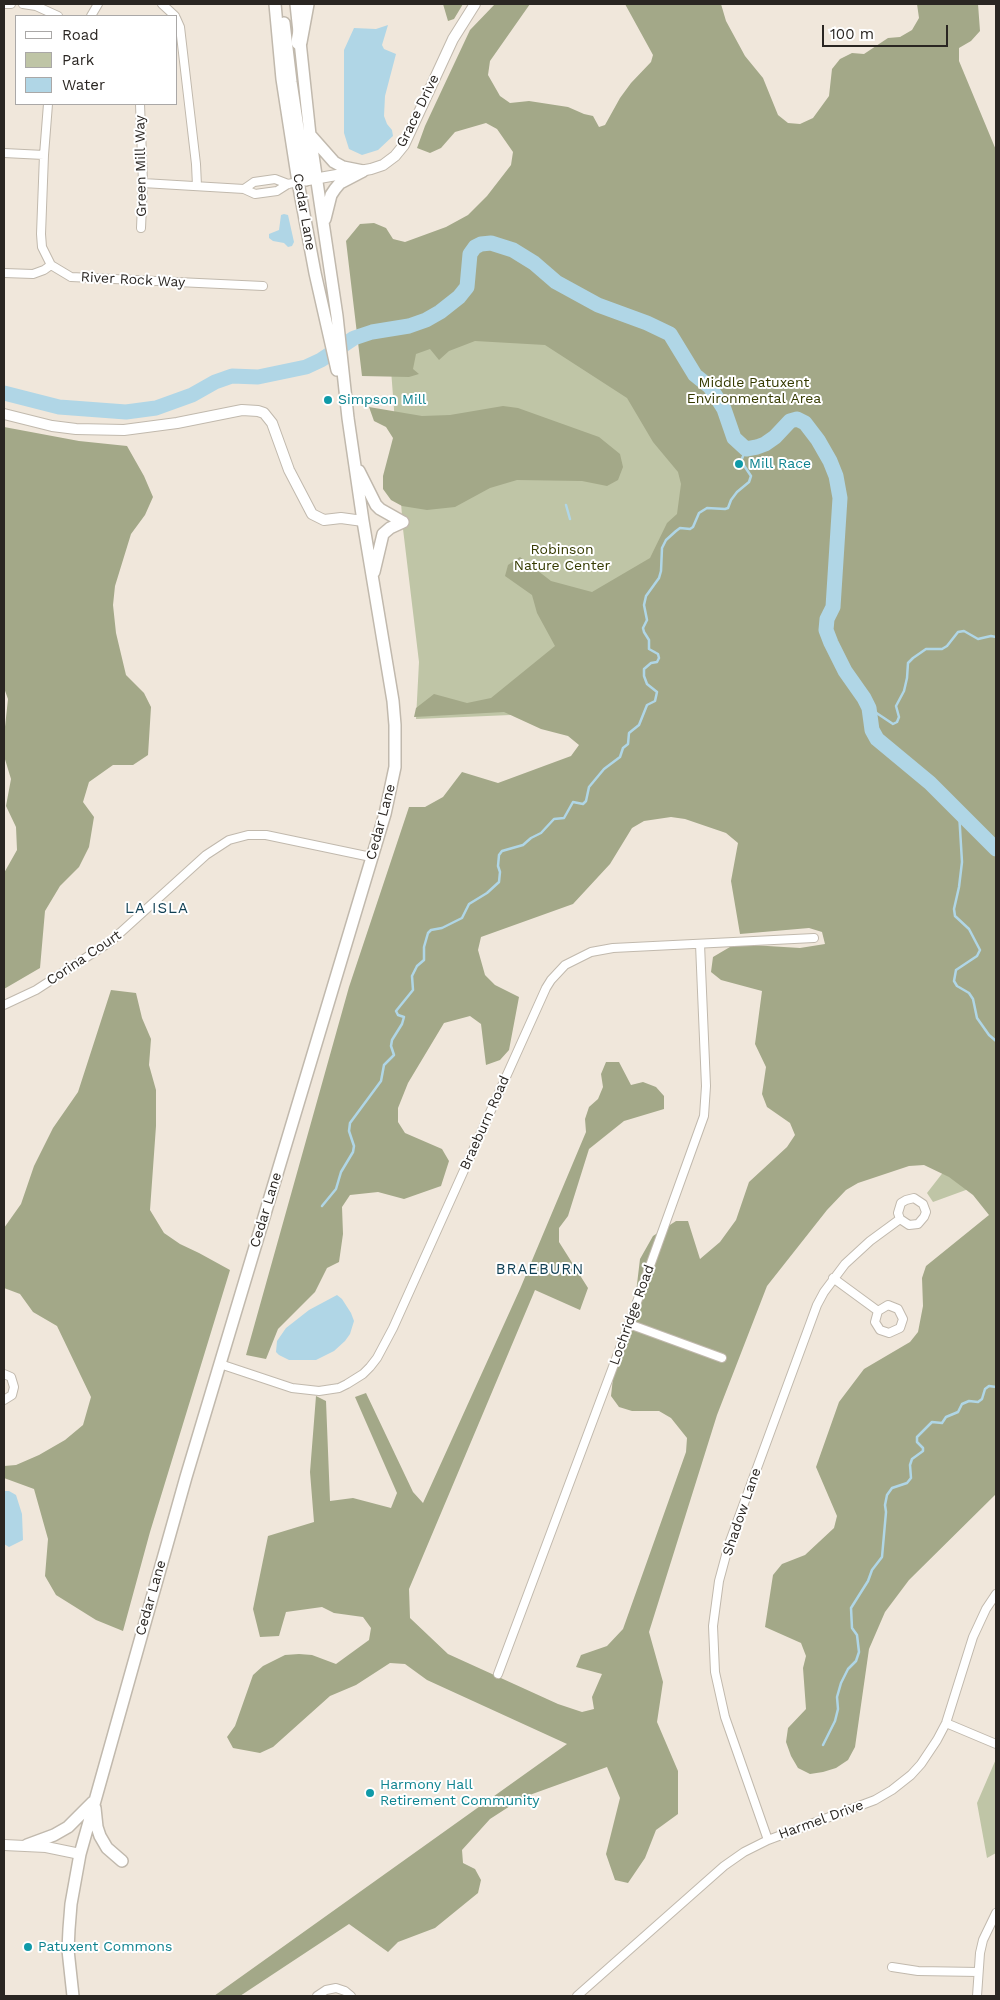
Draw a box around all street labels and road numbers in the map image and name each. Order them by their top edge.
street label: Grace Drive [393,72,443,150]
street label: Green Mill Way [132,115,150,217]
street label: Cedar Lane [289,172,319,252]
street label: River Rock Way [80,269,186,291]
street label: Cedar Lane [363,782,399,862]
street label: Corina Court [43,927,125,989]
street label: Braeburn Road [457,1073,513,1173]
street label: Cedar Lane [247,1170,285,1250]
street label: Lochridge Road [606,1262,658,1368]
street label: Shadow Lane [719,1466,765,1558]
street label: Cedar Lane [132,1558,170,1638]
street label: Harmel Drive [776,1797,866,1843]

